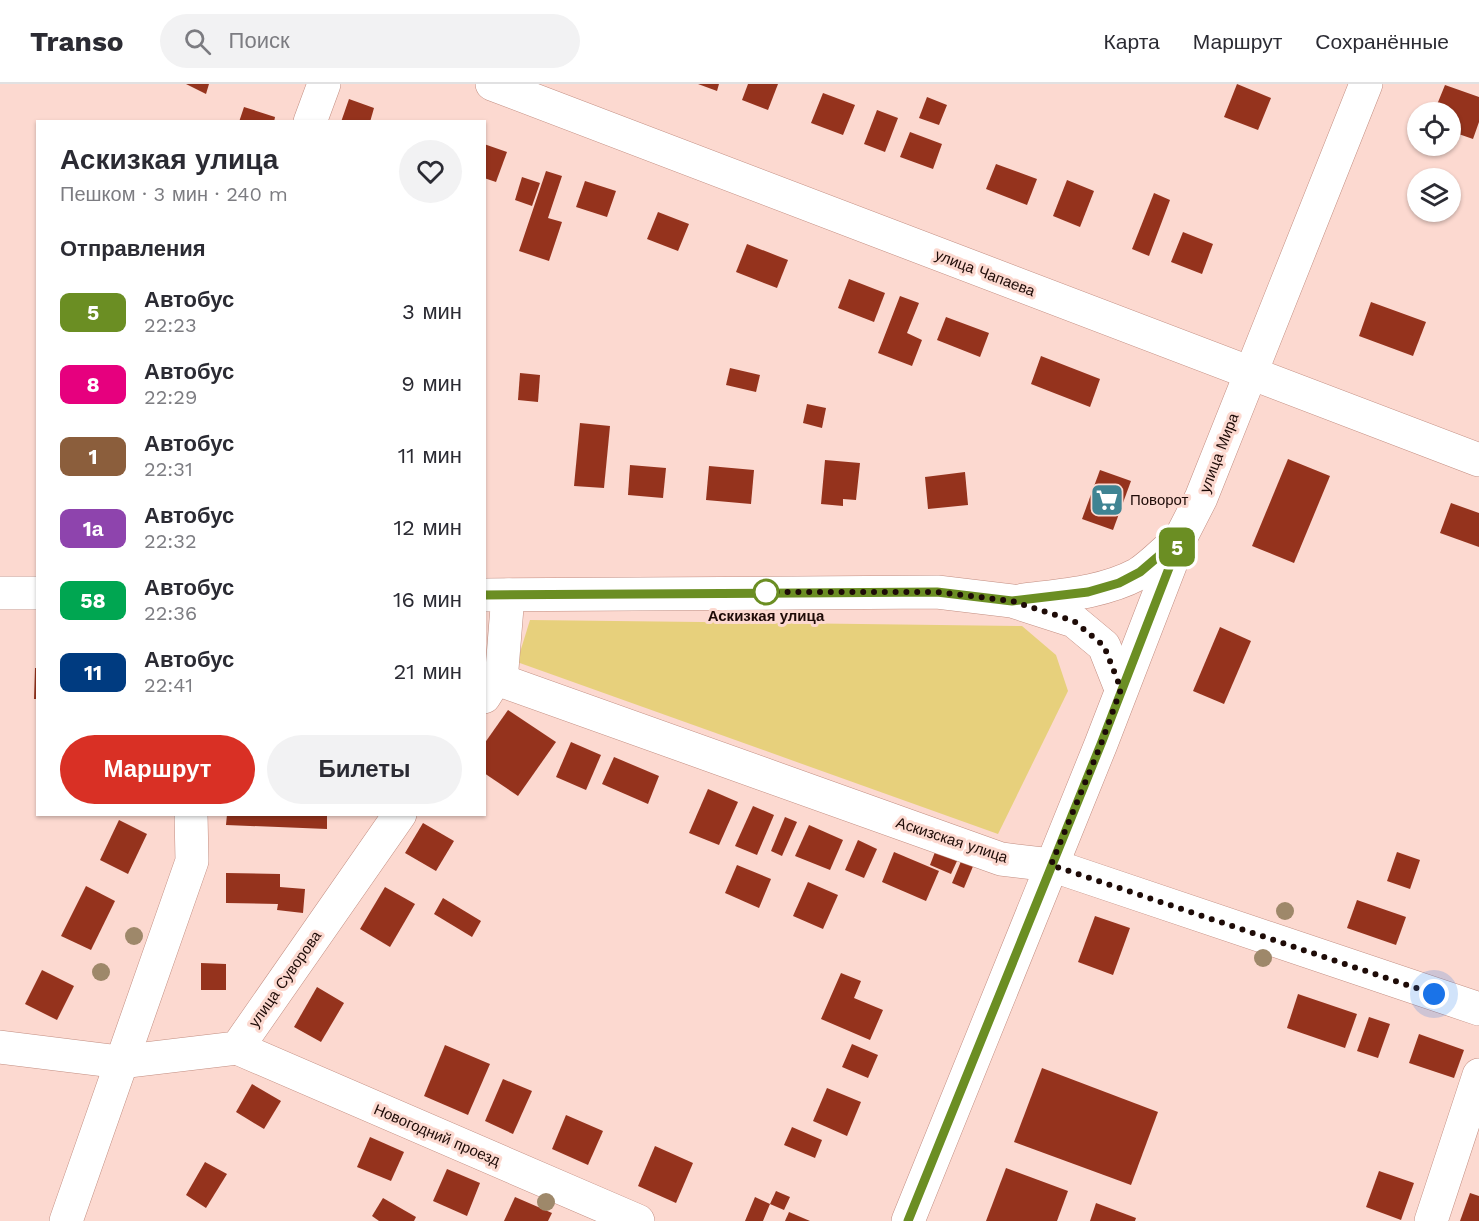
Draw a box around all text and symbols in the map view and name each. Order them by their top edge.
search box [160,14,580,68]
text: Transo [30,25,124,58]
icon: search [181,25,214,58]
text: Поиск [229,28,290,53]
text: Карта [1104,29,1160,54]
text: Маршрут [1193,29,1282,54]
text: Сохранённые [1315,29,1449,54]
map controls [1407,102,1461,222]
button: locate [1407,102,1461,156]
button: heart [399,140,462,203]
text: Аскизкая улица [60,143,278,176]
button: layers [1407,168,1461,222]
text: Пешком · 3 мин · 240 m [60,182,288,206]
text: Отправления [60,236,206,261]
street label: улица Чапаева [932,246,1038,301]
text: Автобус [144,287,234,312]
text: 3 мин [402,299,462,324]
text: 5 [87,300,99,325]
text: 22:23 [144,313,197,337]
text: Автобус [144,359,234,384]
text: 9 мин [401,371,462,396]
text: 8 [86,372,100,397]
text: 22:29 [144,385,197,409]
street label: улица Мира [1196,410,1243,495]
text: Автобус [144,431,234,456]
text: 11 мин [398,443,462,468]
text: 1 [88,444,98,469]
text: 22:31 [144,457,193,481]
supermarket icon: Поворот [1089,482,1125,518]
place label: Поворот [1130,491,1189,509]
text: Автобус [144,503,234,528]
text: 12 мин [394,515,462,540]
text: 1а [83,516,103,541]
line badge: 5 [1158,528,1196,566]
text: 22:32 [144,529,197,553]
text: 5 [1171,535,1183,560]
text: Автобус [144,575,234,600]
marker: Аскизкая улица [753,579,779,605]
text: 16 мин [393,587,462,612]
text: 58 [80,588,106,613]
text: 22:36 [144,601,197,625]
place label: Аскизкая улица [708,607,825,625]
text: Автобус [144,647,234,672]
text: 21 мин [394,659,462,684]
text: 11 [84,660,102,685]
text: 22:41 [144,673,193,697]
button: Маршрут [60,735,255,804]
button: Билеты [267,735,462,804]
street label: Аскизская улица [894,813,1011,867]
street label: улица Суворова [245,927,325,1031]
your location [1419,979,1449,1009]
street label: Новогодний проезд [371,1100,503,1170]

